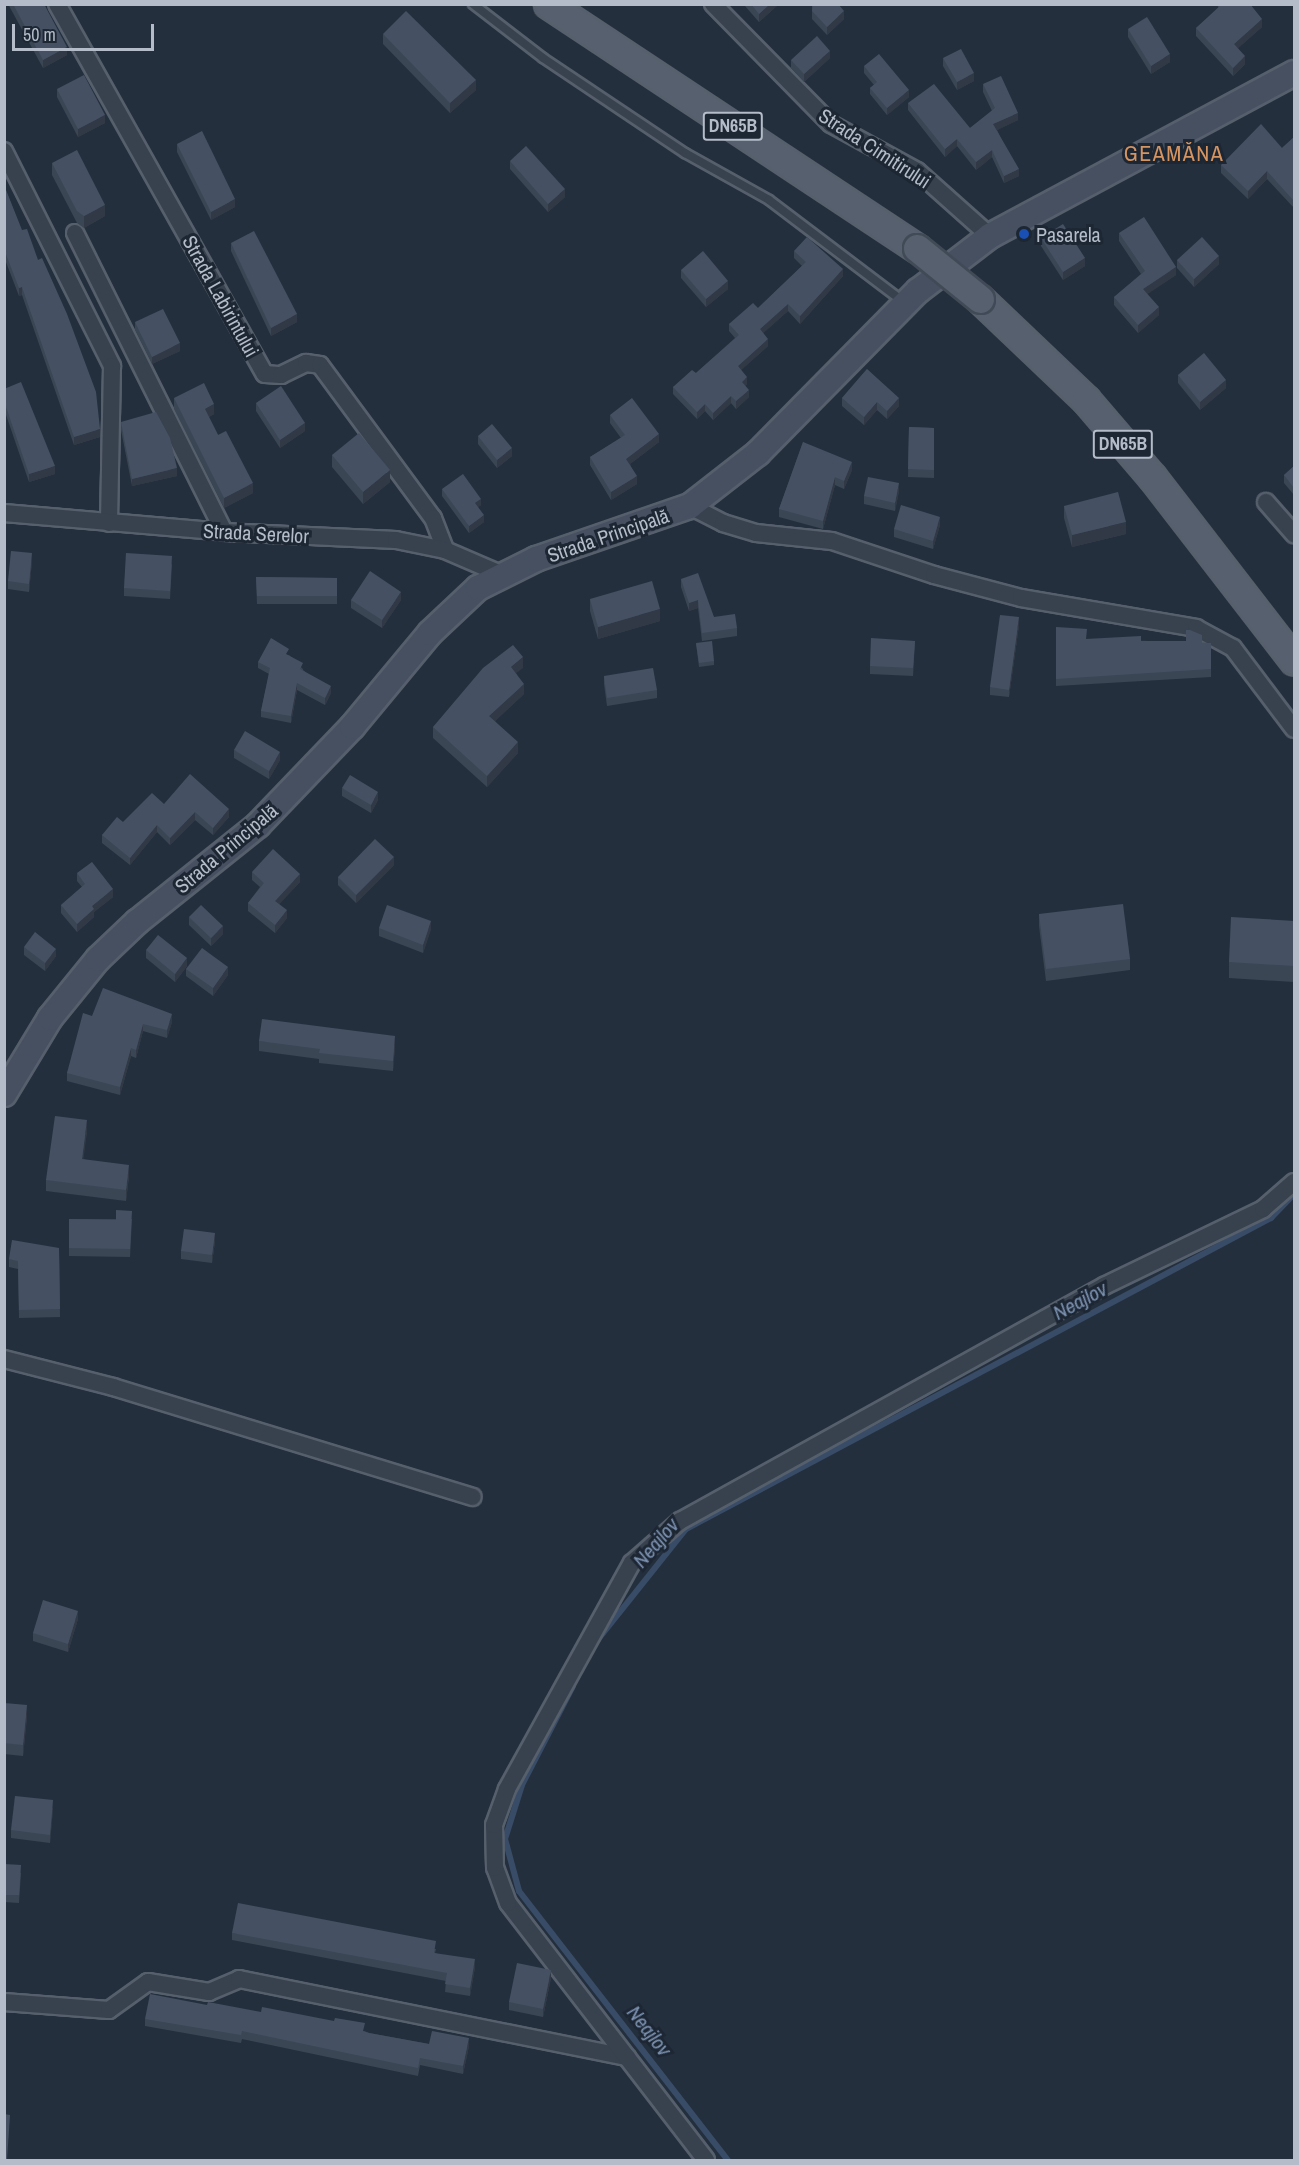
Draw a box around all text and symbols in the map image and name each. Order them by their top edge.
scale bar [15,12,158,50]
text: 50 m [23,22,56,47]
street label: Strada Cimitirului [815,103,935,193]
road number: DN65B [702,111,764,141]
district label: GEAMĂNA [1124,141,1224,167]
place label: Pasarela [1036,222,1101,246]
marker: Pasarela [1017,227,1031,241]
street label: Strada Labirintului [178,231,264,361]
road number: DN65B [1092,429,1154,459]
street label: Strada Principală [544,503,672,567]
street label: Strada Serelor [203,518,309,548]
street label: Strada Principală [170,798,282,898]
water label: Neajlov [1049,1276,1111,1326]
water label: Neajlov [628,1513,684,1573]
water label: Neajlov [621,2001,677,2061]

